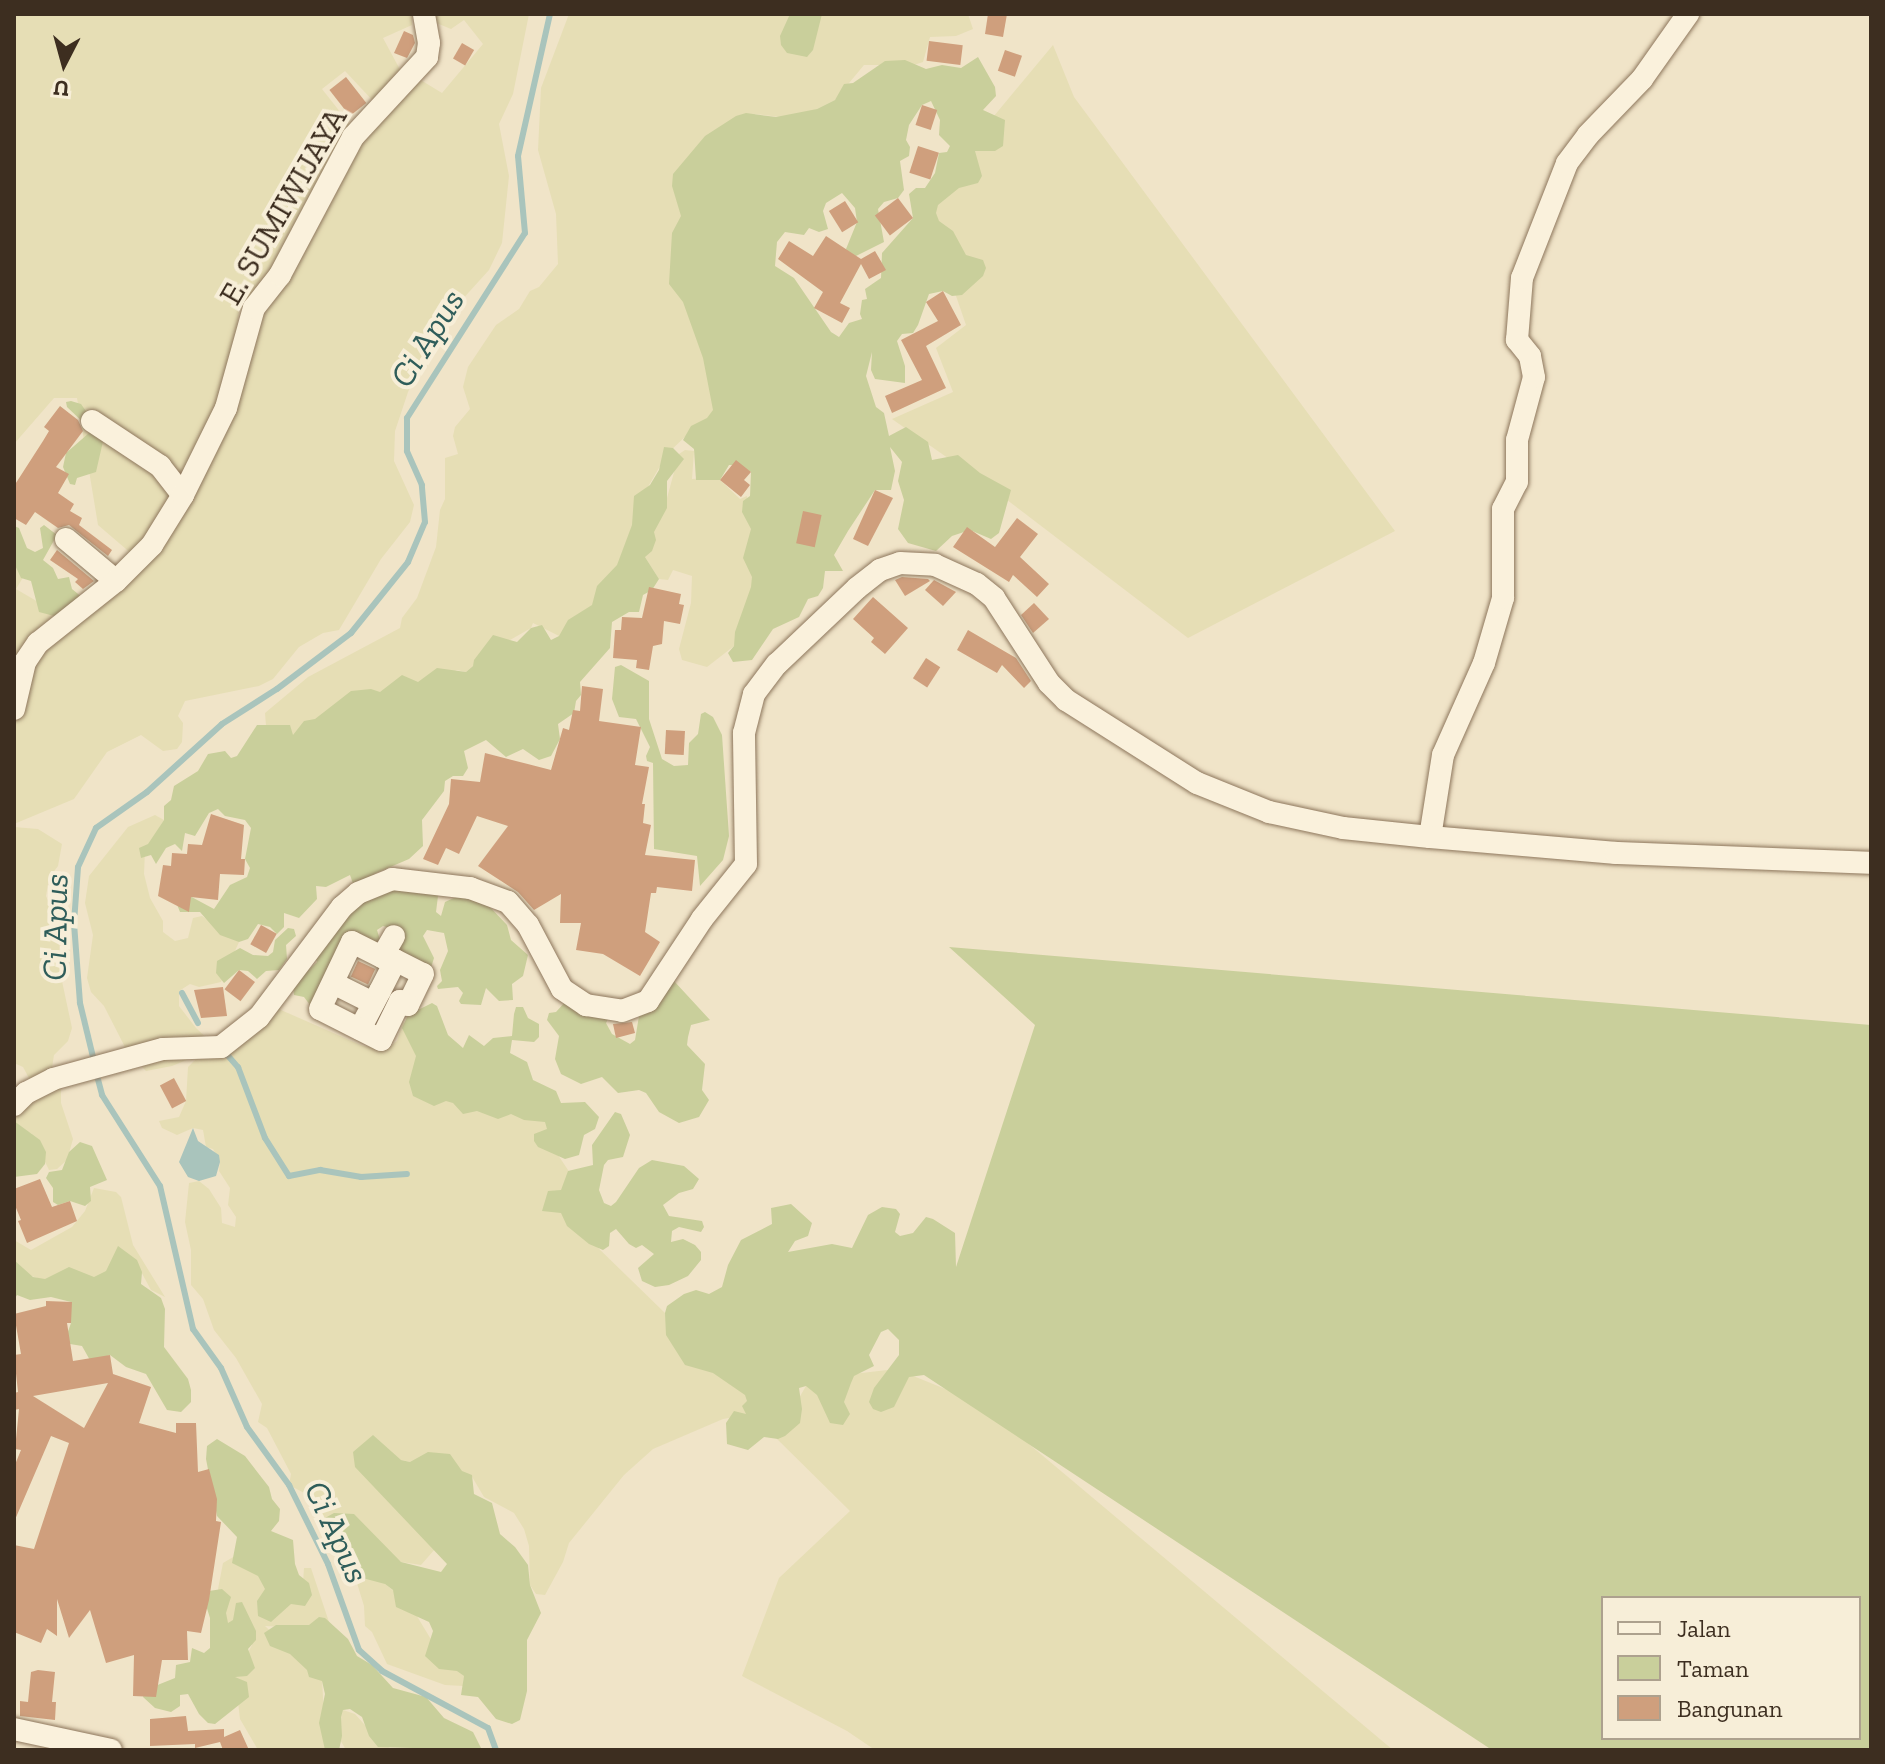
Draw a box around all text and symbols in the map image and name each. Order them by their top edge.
north arrow [24,24,104,104]
text: U [52,74,71,103]
street label: E. SUMIWIJAYA [211,101,355,311]
water label: Ci Apus [381,281,473,395]
water label: Ci Apus [34,872,76,982]
water label: Ci Apus [296,1474,378,1590]
legend [1601,1596,1861,1740]
text: Jalan [1677,1614,1731,1643]
text: Taman [1677,1654,1749,1683]
text: Bangunan [1677,1694,1783,1723]

